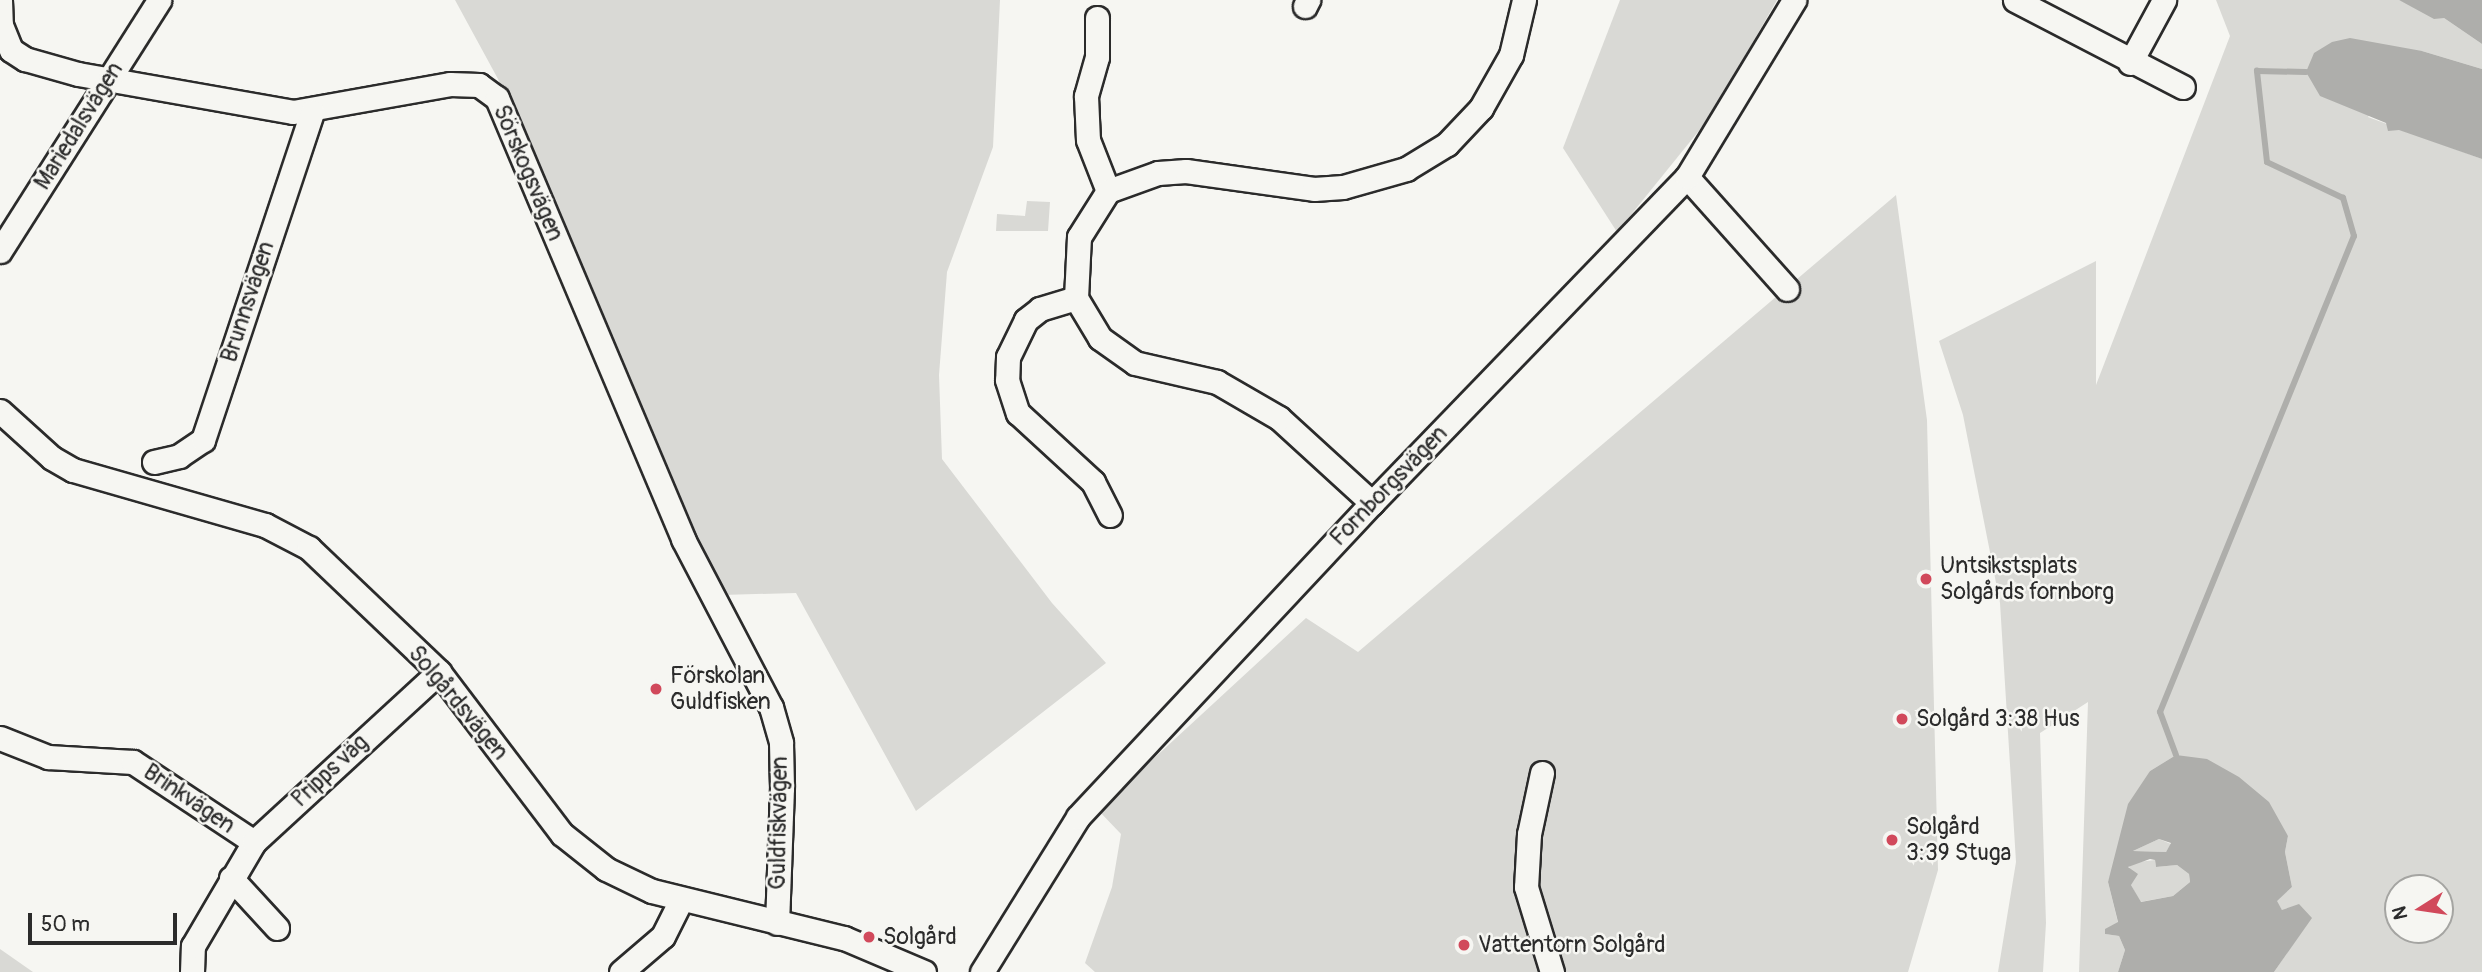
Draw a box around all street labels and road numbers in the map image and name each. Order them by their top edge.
street label: Mariedalsvägen [29,57,129,195]
street label: Sörskogsvägen [487,101,569,245]
street label: Brunnsvägen [215,238,281,366]
street label: Fornborgsvägen [1325,420,1453,552]
street label: Solgårdsvägen [402,640,514,766]
street label: Pripps väg [286,729,374,813]
street label: Guldfiskvägen [764,756,794,890]
street label: Brinkvägen [138,758,240,840]

